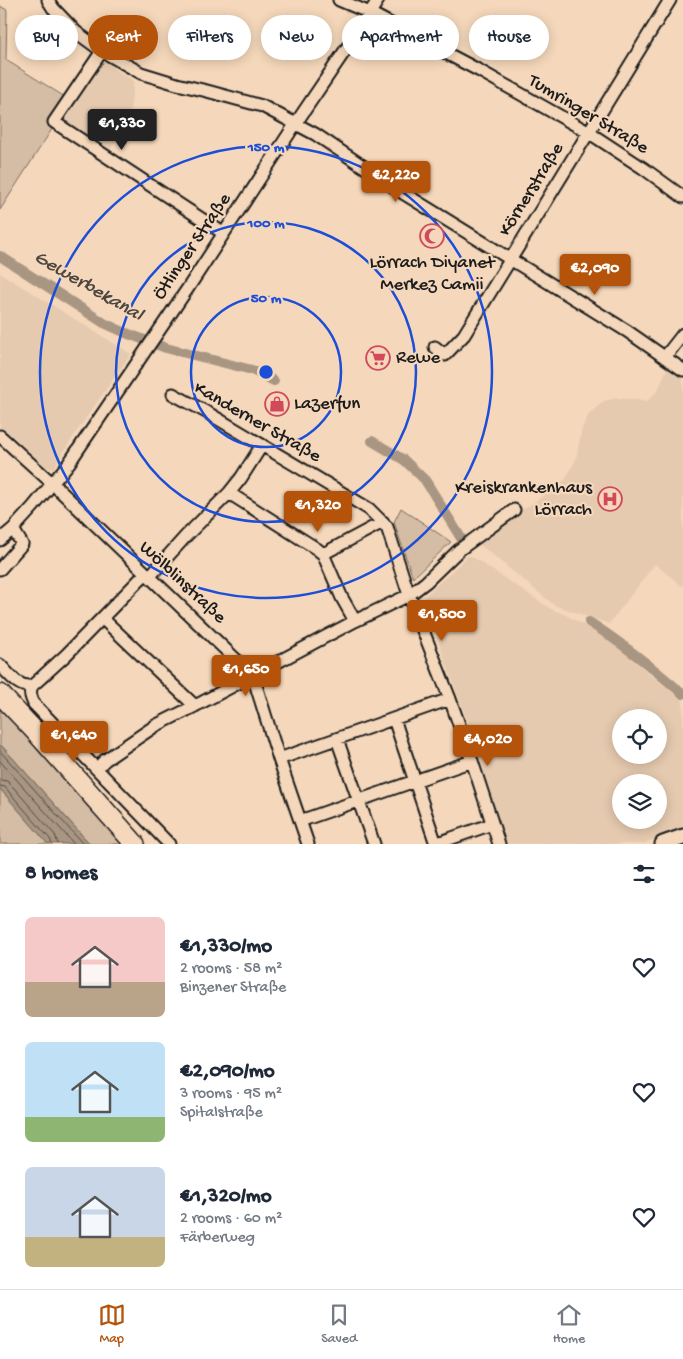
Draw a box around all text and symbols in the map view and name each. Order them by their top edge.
chip: Buy [15,15,78,60]
chip: Rent [88,15,158,60]
chip: Filters [168,15,251,60]
chip: New [261,15,332,60]
chip: Apartment [342,15,459,60]
chip: House [469,15,549,60]
street label: Tumringer Straße [523,69,653,160]
pin: €1,330 [81,108,163,151]
text: €1,330 [99,115,145,134]
text: 150 m [247,139,285,157]
street label: Körnerstraße [494,139,570,241]
pin: €2,220 [355,160,437,203]
text: €2,220 [372,167,420,186]
street label: Ötlinger Straße [149,189,237,305]
text: 100 m [246,215,285,233]
mosque icon: Lörrach Diyanet Merkez Camii [419,223,445,249]
water label: Gewerbekanal [30,247,148,328]
place label: Lörrach Diyanet Merkez Camii [370,252,497,297]
pin: €2,090 [554,254,636,296]
text: €2,090 [571,260,619,279]
text: 50 m [251,290,282,308]
supermarket icon: Rewe [365,345,391,371]
place label: Rewe [396,347,440,370]
centre of rings [257,363,275,381]
street label: Kanderner Straße [189,377,325,469]
shop icon: Lazerfun [264,391,290,417]
place label: Lazerfun [294,393,360,416]
place label: Kreiskrankenhaus Lörrach [455,477,593,522]
hospital icon: Kreiskrankenhaus Lörrach [597,486,623,512]
pin: €1,320 [277,490,359,533]
text: €1,320 [295,497,341,516]
street label: Wölblinstraße [134,537,231,629]
pin: €1,500 [401,600,483,642]
text: €1,500 [418,606,466,625]
pin: €1,650 [205,654,287,697]
text: €1,650 [223,661,269,680]
map controls [612,709,667,829]
button: locate [612,709,667,764]
pin: €1,640 [33,720,115,763]
pin: €4,020 [447,724,529,767]
text: €1,640 [51,727,97,746]
text: €4,020 [464,731,512,750]
button: layers [612,774,667,829]
icon: filters [630,860,658,888]
text: 8 homes [25,862,97,887]
text: €1,330/mo [180,935,272,960]
icon: home [65,937,125,997]
icon: heart [630,953,658,981]
text: 2 rooms · 58 m² [180,960,282,979]
text: Binzener Straße [180,979,286,998]
text: €2,090/mo [180,1060,275,1085]
icon: home [65,1062,125,1122]
icon: heart [630,1078,658,1106]
text: 3 rooms · 95 m² [180,1085,282,1104]
text: Spitalstraße [180,1104,263,1123]
text: €1,320/mo [180,1185,272,1210]
icon: home [65,1187,125,1247]
icon: heart [630,1203,658,1231]
text: 2 rooms · 60 m² [180,1210,282,1229]
text: Färberweg [180,1229,255,1248]
tab: Map [98,1301,126,1348]
tab: Saved [321,1301,357,1348]
tab: Home [553,1301,585,1348]

